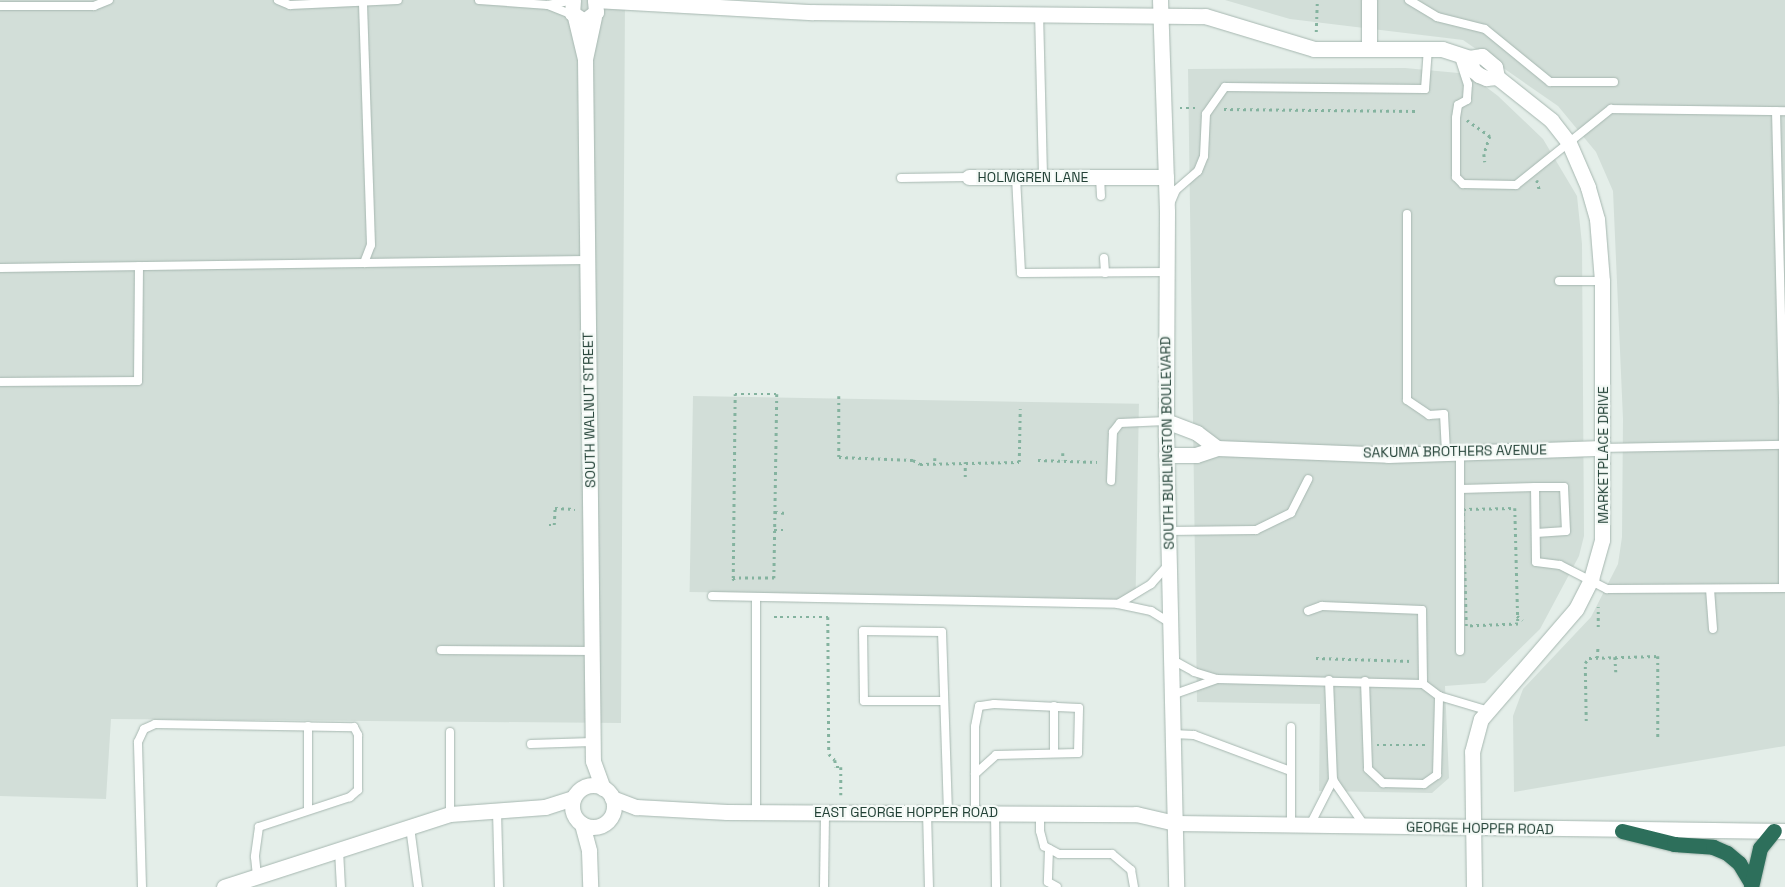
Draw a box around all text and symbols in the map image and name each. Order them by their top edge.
street label: HOLMGREN LANE [978,169,1088,185]
street label: SOUTH WALNUT STREET [579,332,599,488]
street label: SOUTH BURLINGTON BOULEVARD [1157,336,1177,550]
street label: MARKETPLACE DRIVE [1595,386,1611,524]
street label: SAKUMA BROTHERS AVENUE [1363,441,1547,461]
street label: EAST GEORGE HOPPER ROAD [814,804,998,820]
street label: GEORGE HOPPER ROAD [1406,818,1554,838]

